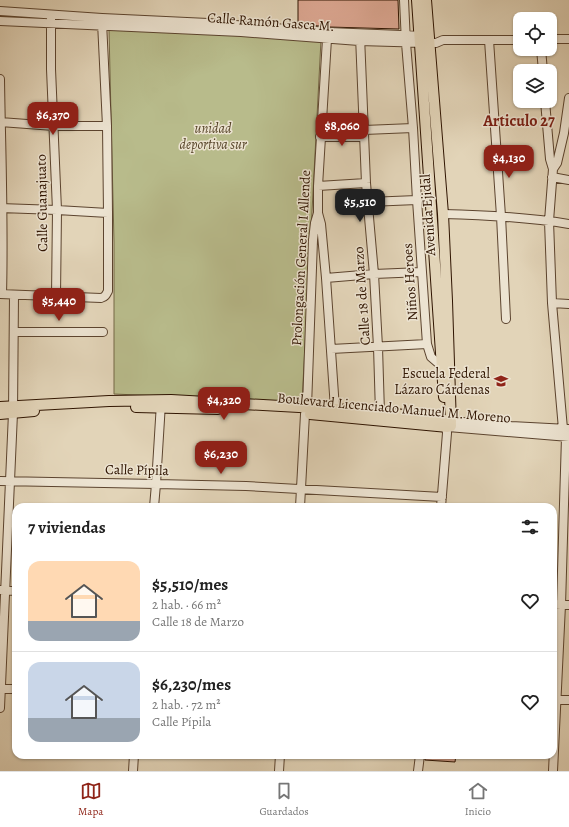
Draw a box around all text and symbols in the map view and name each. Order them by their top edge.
street label: Calle Ramón Gasca M. [207,8,335,36]
map controls [513,12,557,108]
button: locate [513,12,557,56]
button: layers [513,64,557,108]
pin: $6,370 [20,102,86,136]
text: $6,370 [36,106,70,123]
district label: Articulo 27 [482,110,555,132]
pin: $8,060 [309,113,375,147]
text: $8,060 [325,117,359,134]
park label: unidad deportiva sur [179,119,248,154]
pin: $4,130 [476,145,542,179]
text: $4,130 [493,149,525,166]
street label: Calle Guanajuato [32,154,52,252]
street label: Prolongación General I Allende [287,170,315,346]
street label: Avenida Ejidal [416,173,440,257]
pin: $5,510 [327,189,393,223]
text: $5,510 [344,193,376,210]
street label: Niños Heroes [398,243,422,321]
street label: Calle 18 de Marzo [349,246,375,346]
pin: $5,440 [26,288,92,322]
text: $5,440 [42,292,76,309]
place label: Escuela Federal Lázaro Cárdenas [394,364,491,399]
school or university icon: Escuela Federal Lázaro Cárdenas [493,373,509,389]
pin: $4,320 [191,387,257,421]
street label: Boulevard Licenciado Manuel M. Moreno [277,388,511,428]
text: $4,320 [207,391,241,408]
pin: $6,230 [188,441,254,475]
text: $6,230 [204,445,238,462]
street label: Calle Pípila [105,460,170,480]
text: 7 viviendas [28,516,106,539]
icon: filters [519,516,541,538]
text: $5,510/mes [152,573,228,596]
icon: home [60,577,108,625]
icon: heart [519,590,541,612]
text: 2 hab. · 66 m² [152,596,221,613]
text: Calle 18 de Marzo [152,613,244,630]
text: $6,230/mes [152,673,231,696]
icon: home [60,678,108,726]
icon: heart [519,691,541,713]
text: 2 hab. · 72 m² [152,696,221,713]
text: Calle Pípila [152,713,211,730]
tab: Mapa [78,780,103,819]
tab: Guardados [259,780,309,819]
tab: Inicio [465,780,491,819]

